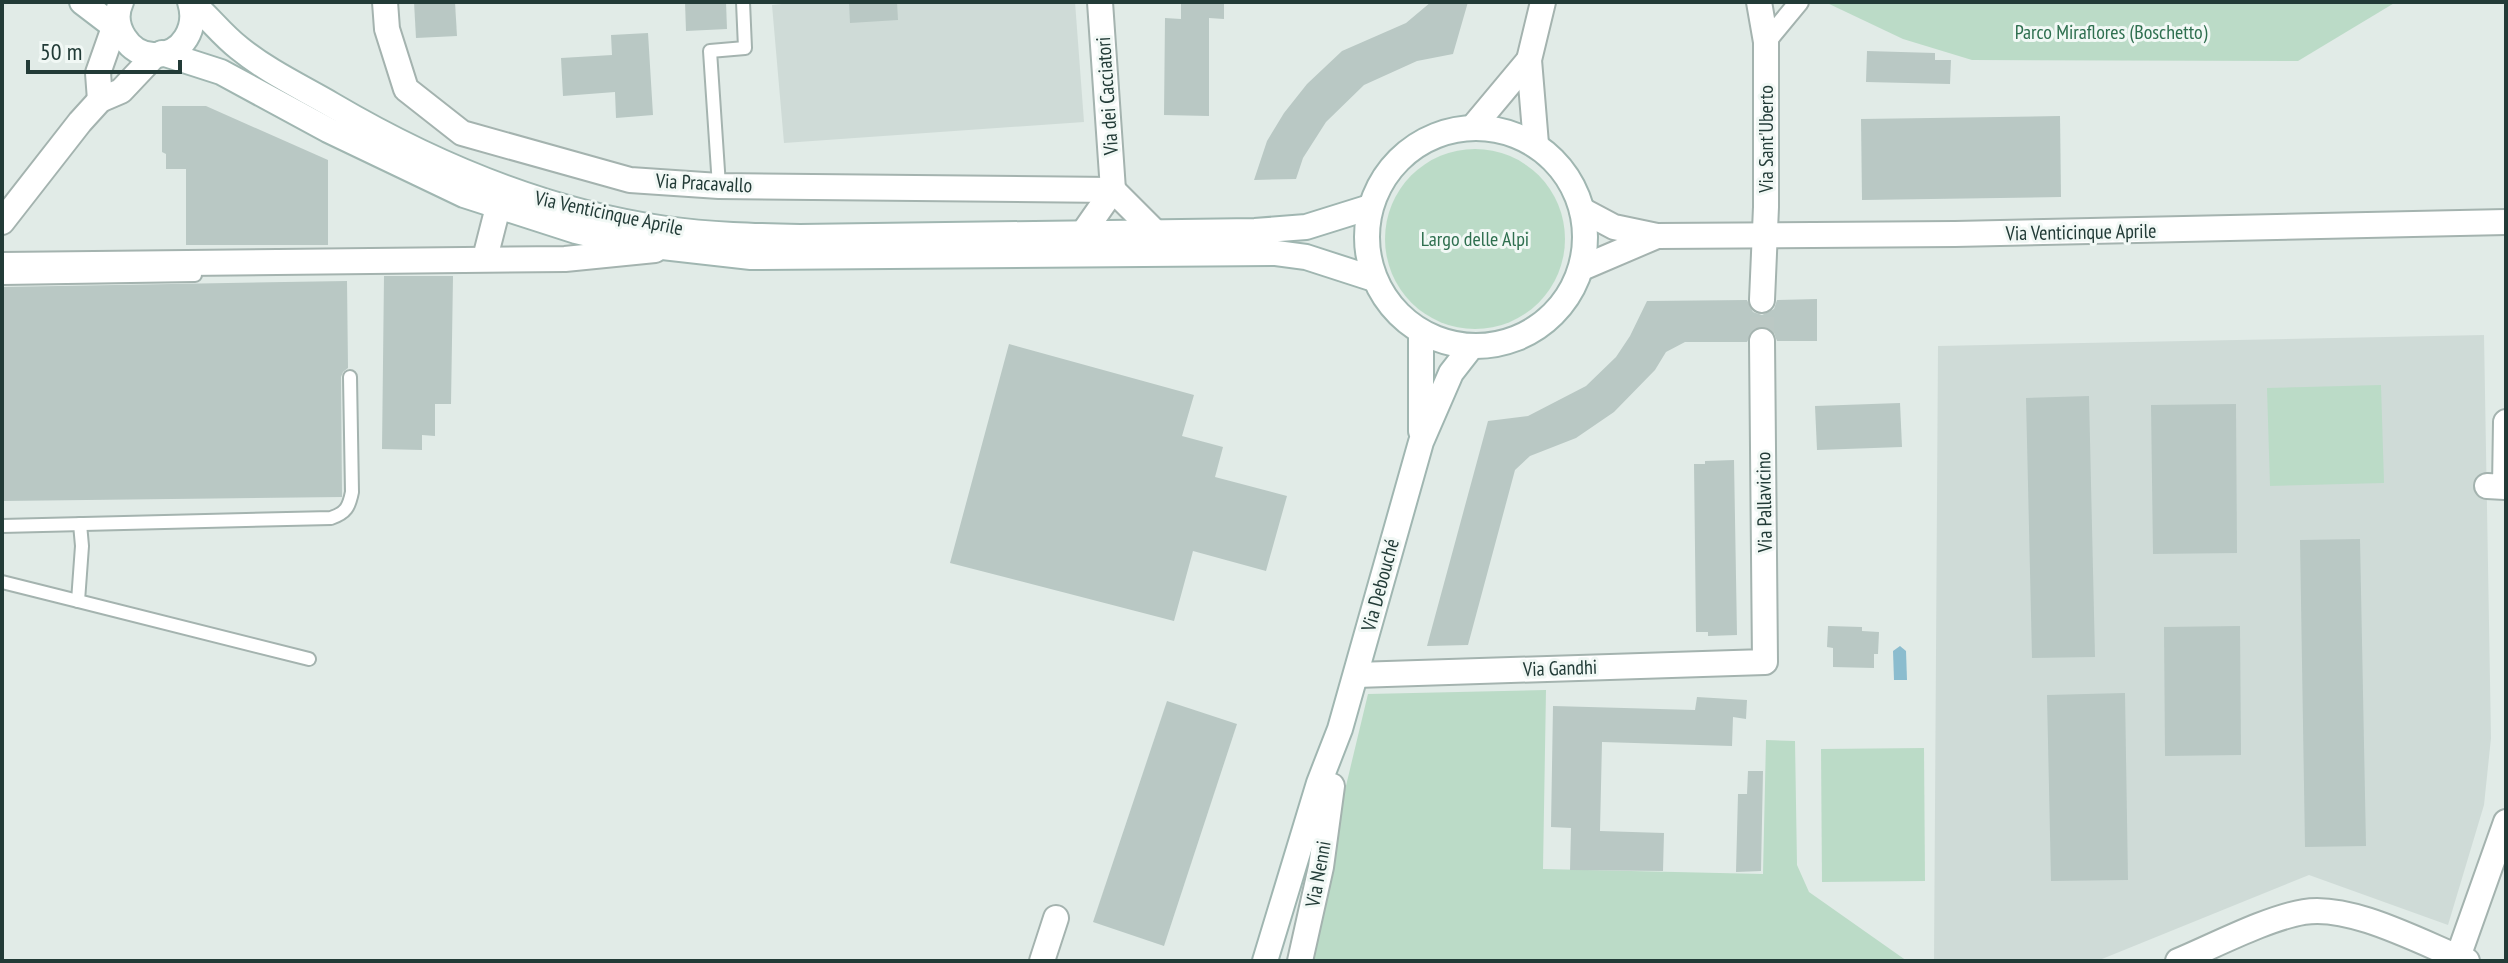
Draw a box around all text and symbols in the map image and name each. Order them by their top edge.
park label: Parco Miraflores (Boschetto) [2015,19,2208,45]
scale bar [28,24,180,74]
text: 50 m [40,36,82,67]
street label: Via dei Cacciatori [1090,36,1124,157]
street label: Via Sant'Uberto [1753,85,1779,194]
street label: Via Pracavallo [654,167,753,199]
street label: Via Venticinque Aprile [531,184,686,241]
street label: Via Venticinque Aprile [2004,218,2157,246]
park label: Largo delle Alpi [1421,226,1529,252]
street label: Via Pallavicino [1750,451,1778,554]
street label: Via Debouché [1355,536,1405,635]
street label: Via Gandhi [1521,654,1598,682]
street label: Via Nenni [1299,839,1337,910]

